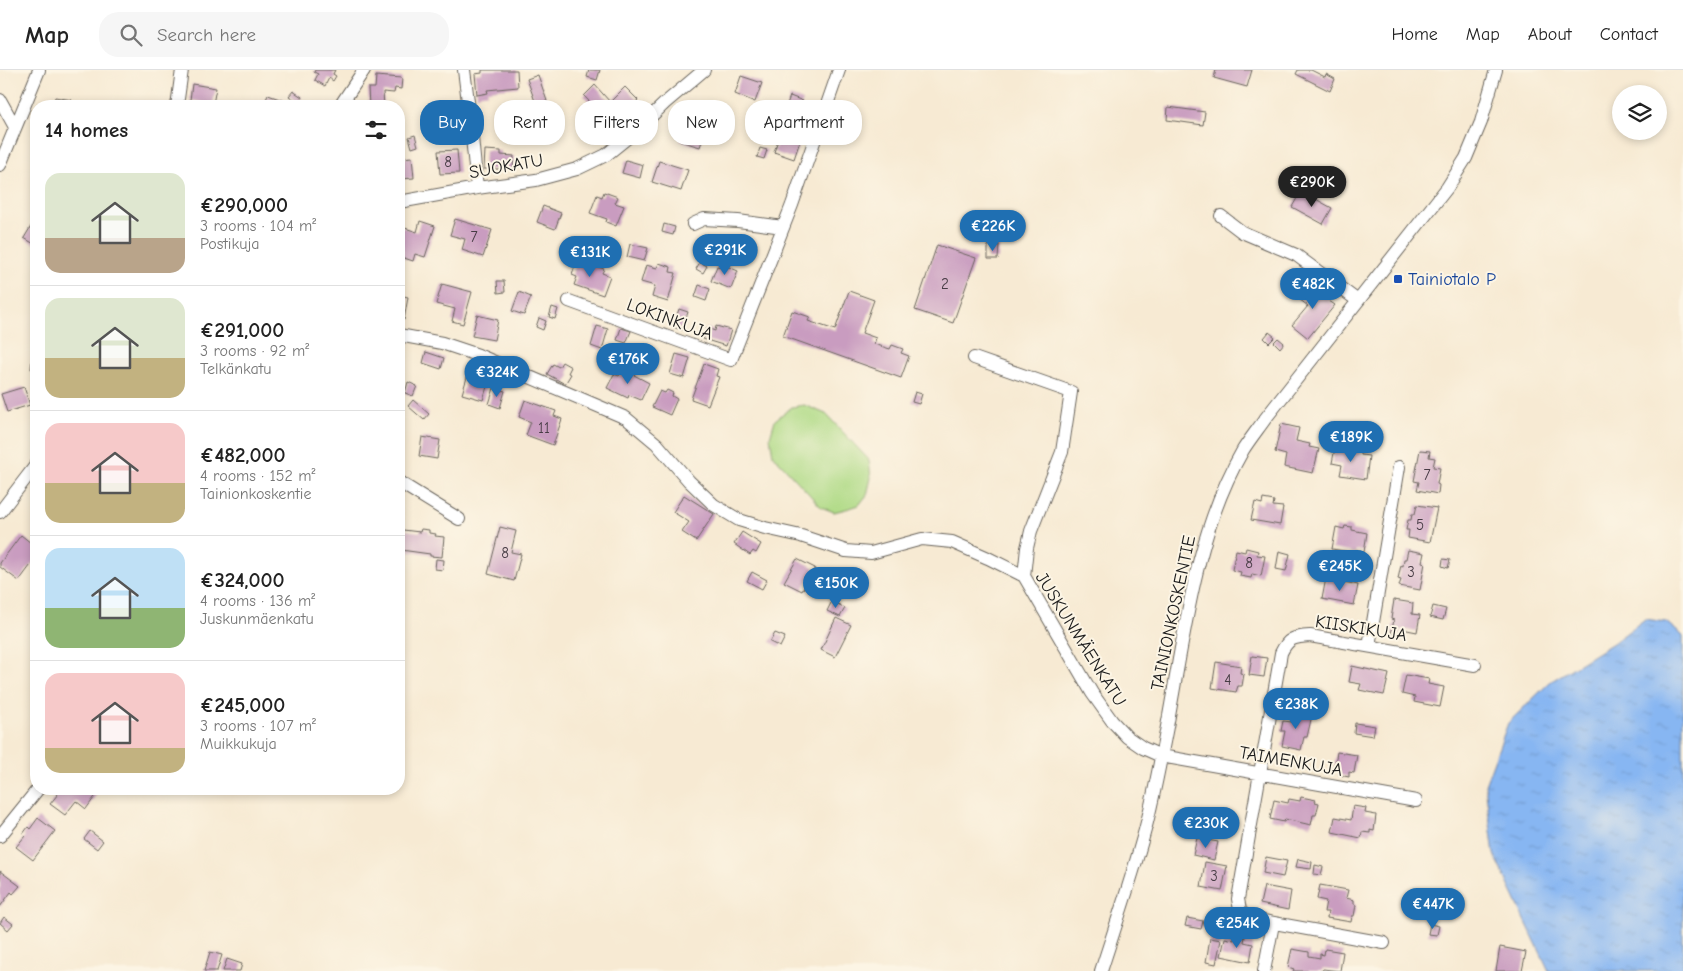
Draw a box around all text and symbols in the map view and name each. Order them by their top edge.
search box [99,12,449,57]
text: Map [25,21,69,49]
icon: search [117,21,145,49]
text: Search here [157,24,256,46]
text: Home [1391,24,1438,45]
text: Map [1466,24,1500,45]
text: About [1528,24,1572,45]
text: Contact [1600,24,1658,45]
map controls [1612,85,1667,140]
button: layers [1612,85,1667,140]
chip: Buy [420,100,484,145]
chip: Rent [494,100,565,145]
chip: Filters [575,100,658,145]
chip: New [668,100,735,145]
chip: Apartment [745,100,862,145]
icon: filters [362,116,390,144]
text: 14 homes [45,118,128,142]
street label: SUOKATU [467,150,545,183]
house number: 8 [444,153,452,171]
pin: €290K [1277,166,1347,208]
text: €290K [1289,173,1335,191]
icon: home [85,193,145,253]
text: €290,000 [200,193,288,217]
pin: €226K [958,210,1028,252]
text: 3 rooms · 104 m² [200,217,316,235]
text: €226K [971,217,1015,235]
house number: 7 [470,228,478,246]
pin: €291K [690,234,760,276]
text: Postikuja [200,235,259,253]
pin: €131K [555,236,625,278]
text: €291K [704,241,746,259]
text: €131K [570,243,610,261]
pin: €482K [1278,268,1348,310]
place label: Tainiotalo P [1408,269,1496,290]
marker: Tainiotalo P [1392,273,1404,285]
house number: 2 [941,275,949,293]
text: €482K [1291,275,1335,293]
street label: LOKINKUJA [624,294,716,345]
icon: home [85,318,145,378]
text: €291,000 [200,318,284,342]
text: 3 rooms · 92 m² [200,342,309,360]
pin: €176K [593,342,663,385]
text: €176K [607,350,649,368]
pin: €324K [462,356,532,398]
text: Telkänkatu [200,360,272,378]
text: €324K [476,363,518,381]
house number: 11 [538,419,550,437]
pin: €189K [1316,420,1386,463]
text: €189K [1330,428,1372,446]
icon: home [85,443,145,503]
text: €482,000 [200,443,286,467]
house number: 7 [1423,466,1431,484]
text: 4 rooms · 152 m² [200,467,315,485]
text: Tainionkoskentie [200,485,311,503]
house number: 5 [1416,516,1424,534]
street label: TAINIONKOSKENTIE [1147,533,1200,693]
house number: 8 [501,544,509,562]
pin: €245K [1305,550,1375,592]
house number: 8 [1245,554,1253,572]
text: €245K [1318,557,1362,575]
house number: 3 [1407,563,1415,581]
pin: €150K [801,566,871,609]
icon: home [85,568,145,628]
text: €324,000 [200,568,285,592]
street label: JUSKUNMÄENKATU [1031,568,1130,710]
text: €150K [814,574,858,592]
text: 4 rooms · 136 m² [200,592,315,610]
text: Juskunmäenkatu [200,610,314,628]
street label: KIISKIKUJA [1314,611,1408,646]
house number: 4 [1224,671,1232,689]
pin: €238K [1261,688,1331,730]
icon: home [85,693,145,753]
text: €245,000 [200,693,285,717]
text: €238K [1274,695,1318,713]
text: 3 rooms · 107 m² [200,717,316,735]
text: Muikkukuja [200,735,277,753]
street label: TAIMENKUJA [1238,742,1344,781]
pin: €230K [1171,806,1241,849]
text: €230K [1183,814,1229,832]
house number: 3 [1210,867,1218,885]
pin: €447K [1398,888,1468,930]
text: €447K [1412,895,1454,913]
pin: €254K [1202,906,1272,949]
text: €254K [1215,914,1259,932]

